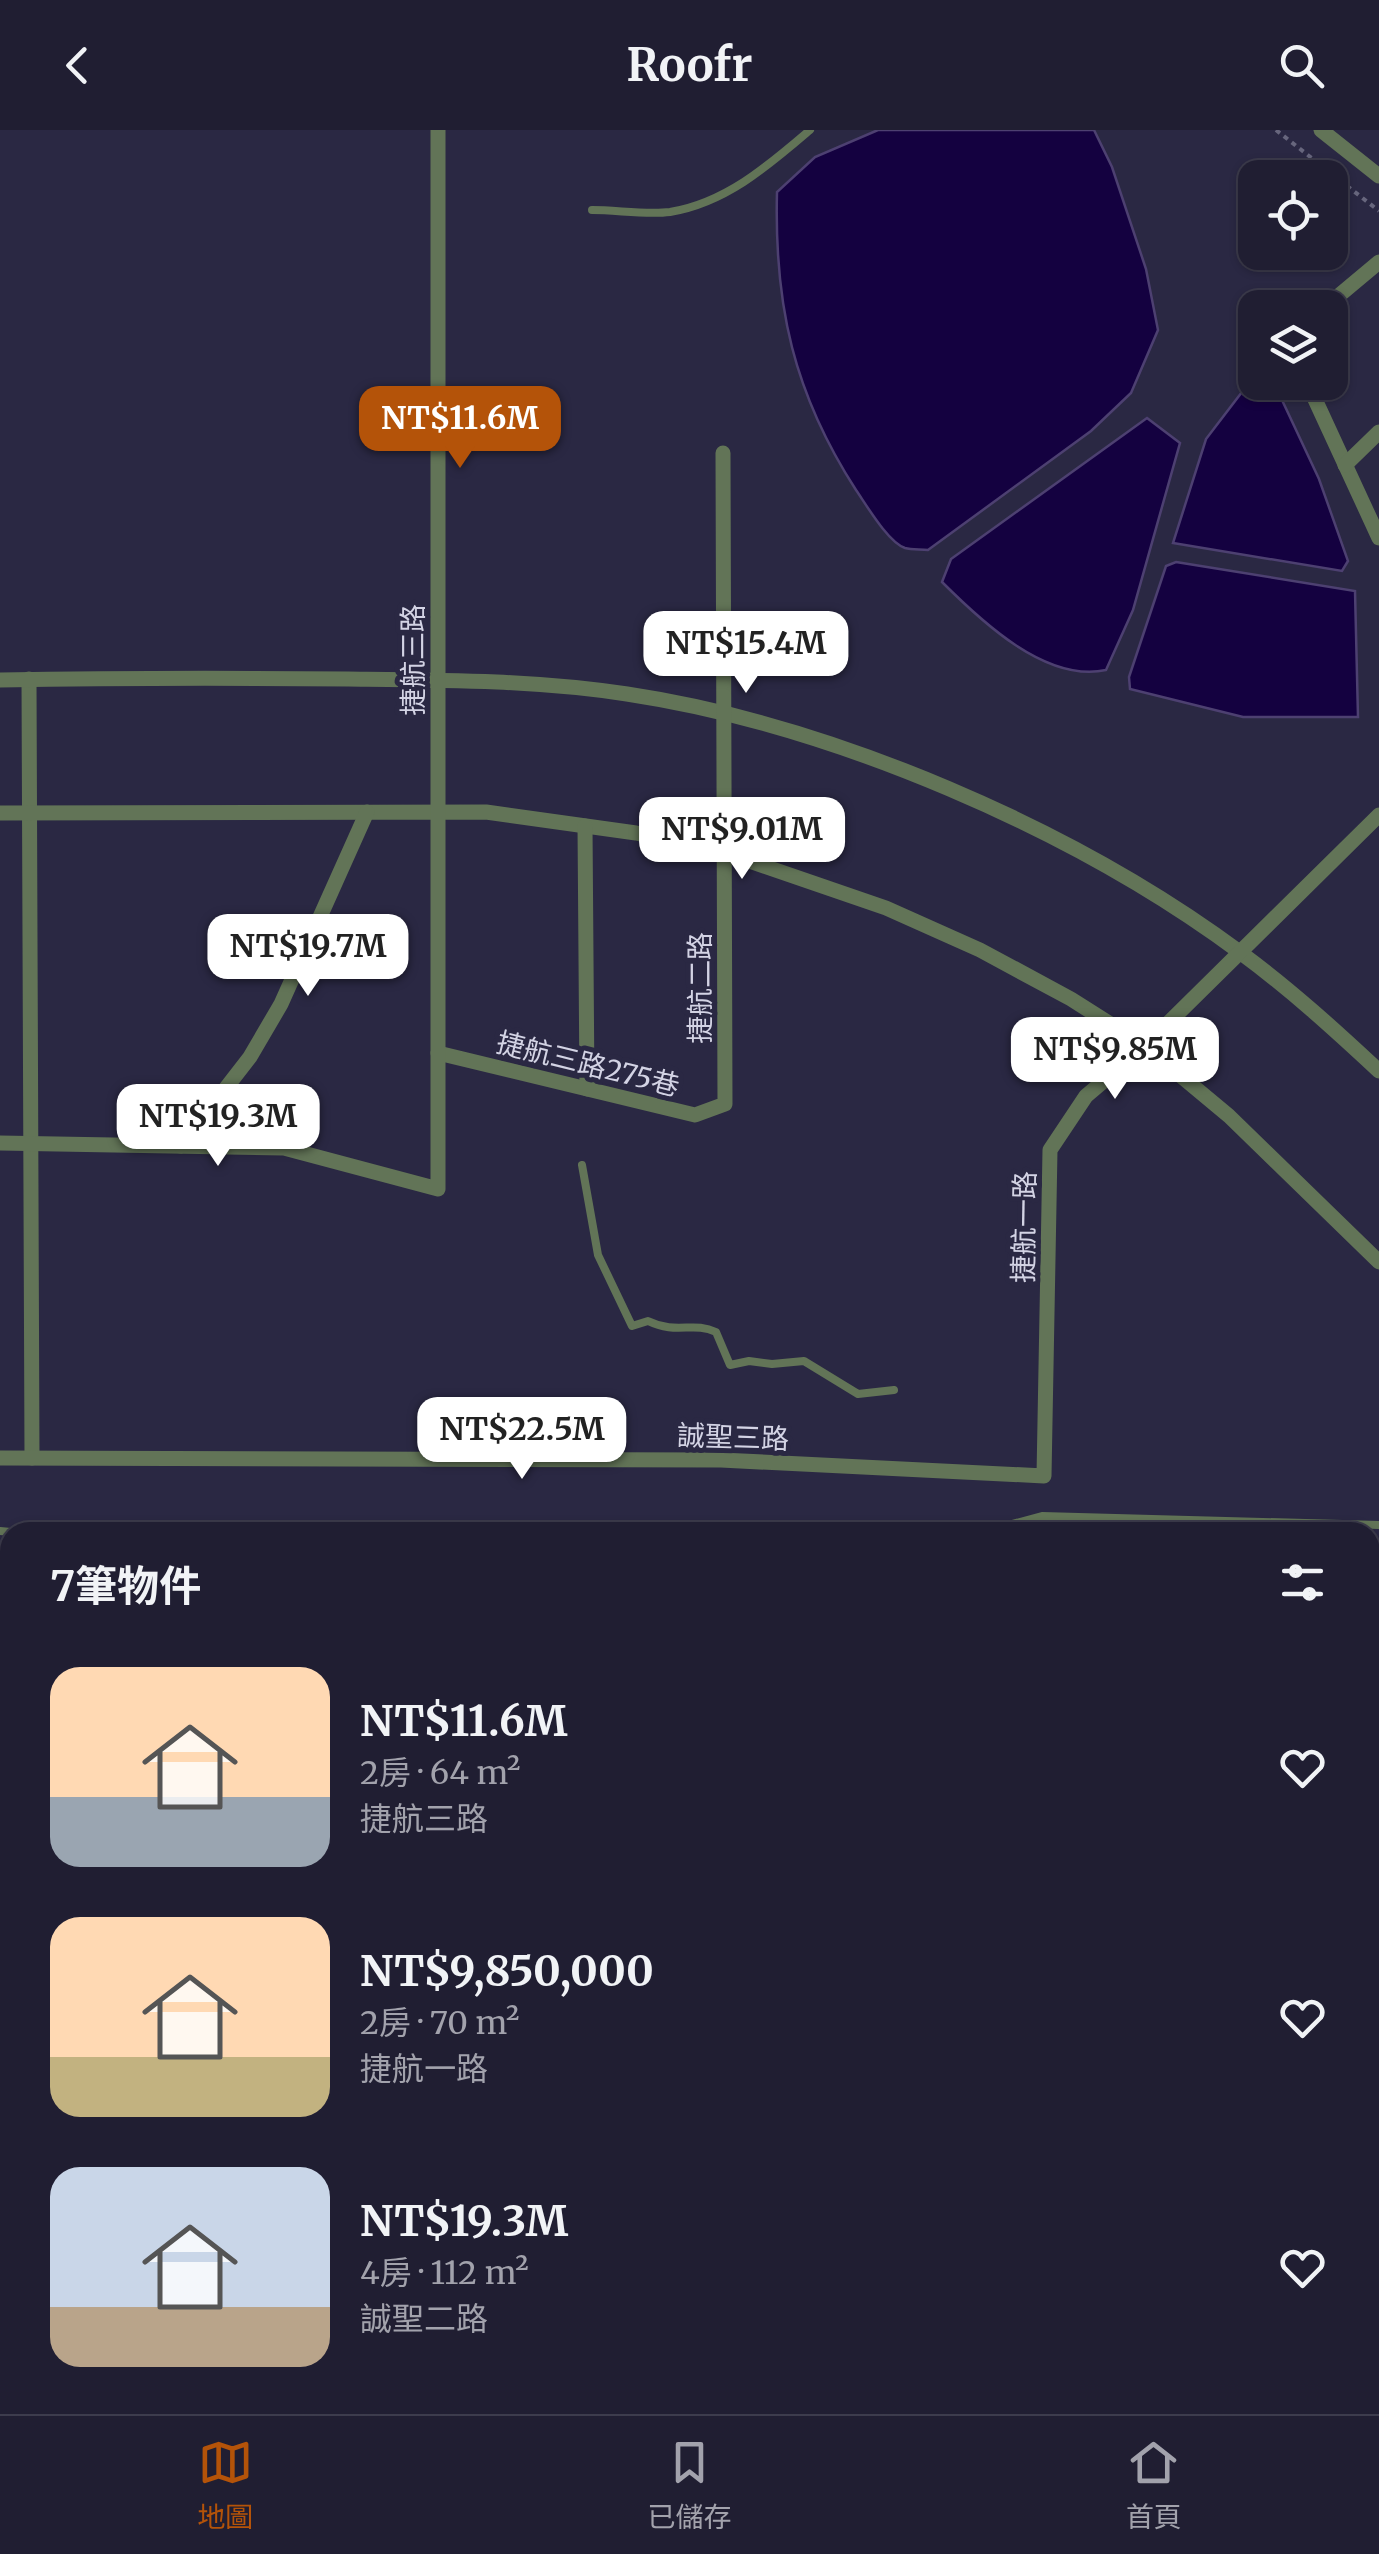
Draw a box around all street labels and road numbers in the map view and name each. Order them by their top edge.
street label: 捷航三路 [395,604,431,716]
street label: 捷航二路 [682,932,718,1044]
street label: 捷航三路275巷 [493,1024,683,1104]
street label: 捷航一路 [1005,1171,1043,1283]
street label: 誠聖三路 [676,1417,790,1457]

